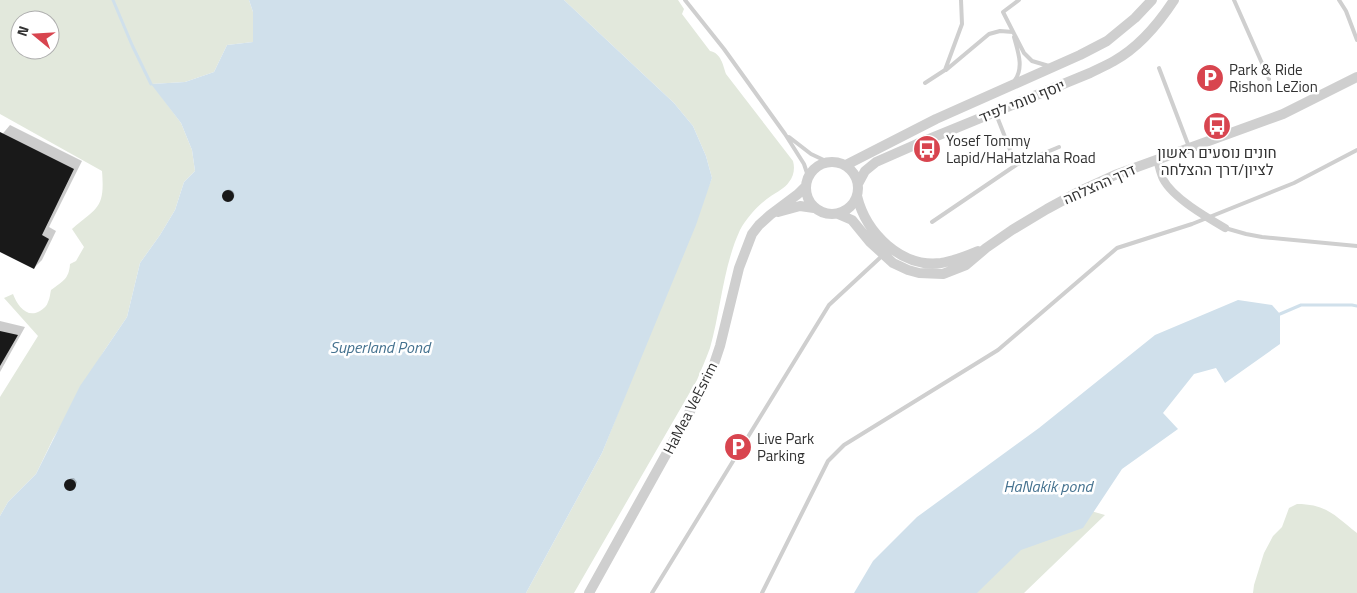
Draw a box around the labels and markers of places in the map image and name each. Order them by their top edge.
place label: Park & Ride Rishon LeZion [1229,58,1318,98]
parking icon: Park & Ride Rishon LeZion [1195,63,1225,93]
bus stop icon: חונים נוסעים ראשון לציון/דרך ההצלחה [1202,111,1232,141]
place label: Yosef Tommy Lapid/HaHatzlaha Road [946,129,1096,169]
bus stop icon: Yosef Tommy Lapid/HaHatzlaha Road [912,134,942,164]
place label: חונים נוסעים ראשון לציון/דרך ההצלחה [1157,141,1277,181]
place label: Live Park Parking [757,427,814,467]
parking icon: Live Park Parking [723,432,753,462]

